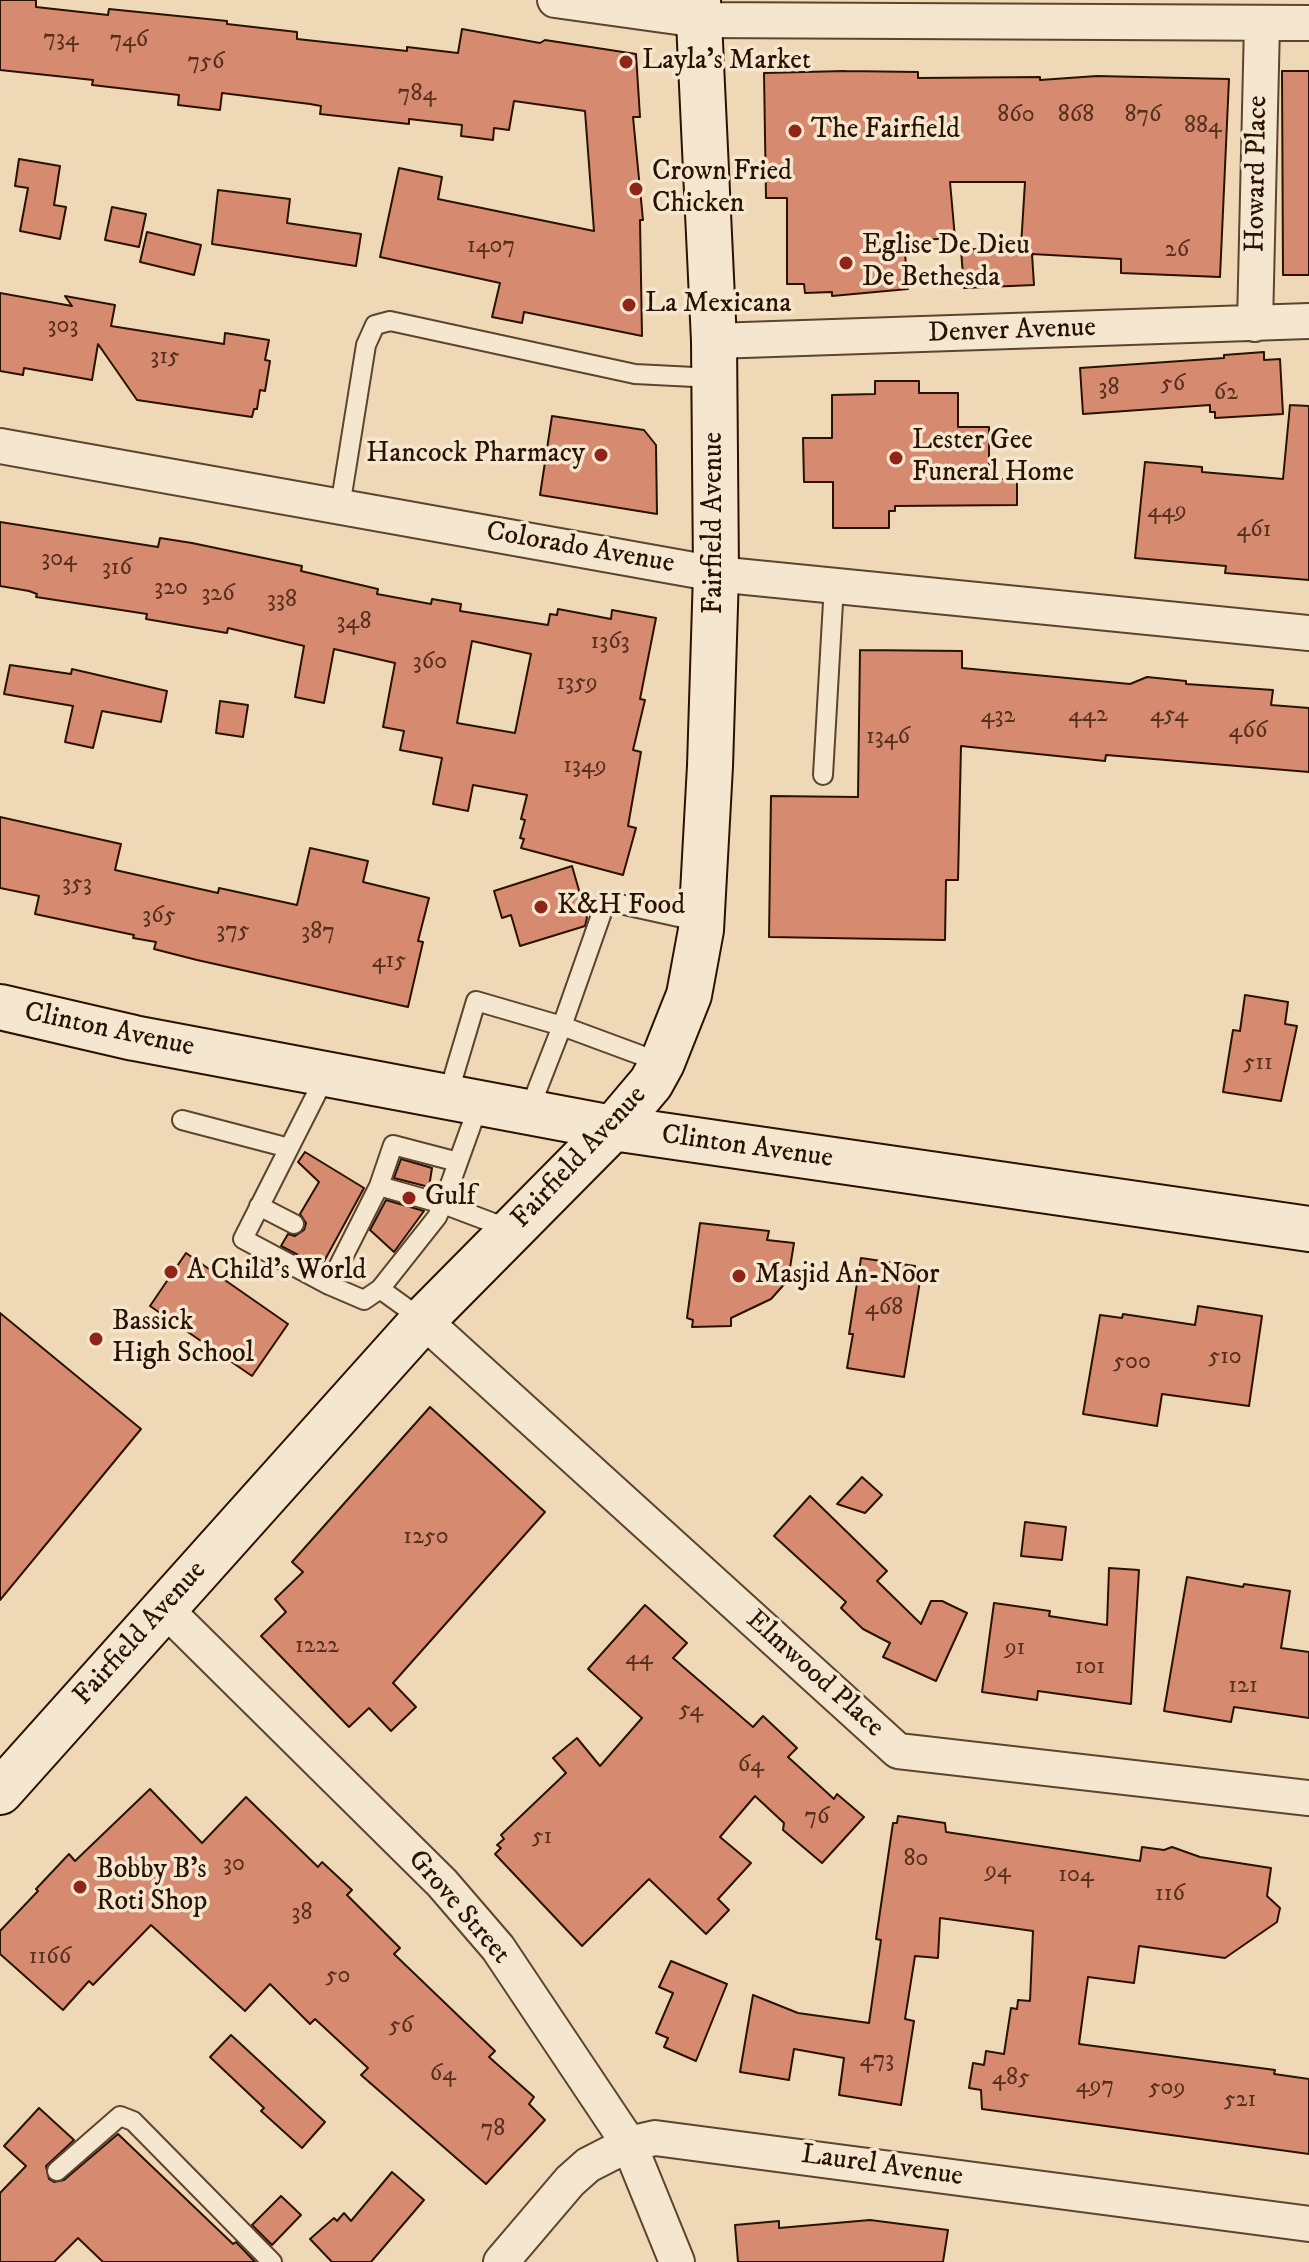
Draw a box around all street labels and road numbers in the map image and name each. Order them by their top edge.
street label: Howard Place [1240,95,1276,253]
street label: Denver Avenue [927,312,1097,352]
street label: Fairfield Avenue [698,432,732,614]
street label: Colorado Avenue [483,516,677,582]
street label: Clinton Avenue [21,997,197,1065]
street label: Fairfield Avenue [506,1080,654,1236]
street label: Clinton Avenue [659,1119,835,1177]
street label: Fairfield Avenue [68,1555,214,1713]
street label: Elmwood Place [738,1604,890,1746]
street label: Grove Street [399,1844,517,1972]
street label: Laurel Avenue [799,2139,965,2195]

